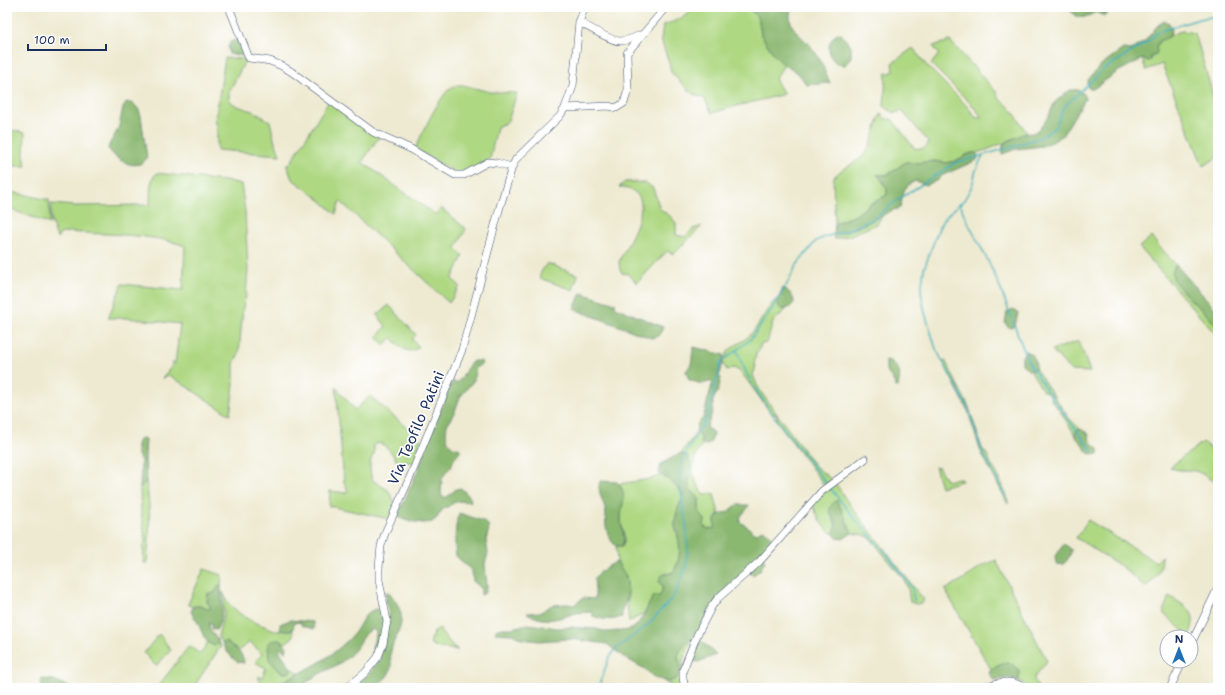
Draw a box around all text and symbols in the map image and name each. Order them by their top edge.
scale bar [28,26,106,52]
text: 100 m [34,32,70,48]
street label: Via Teofilo Patini [383,368,449,488]
north arrow [1159,629,1199,669]
text: N [1175,632,1184,647]

